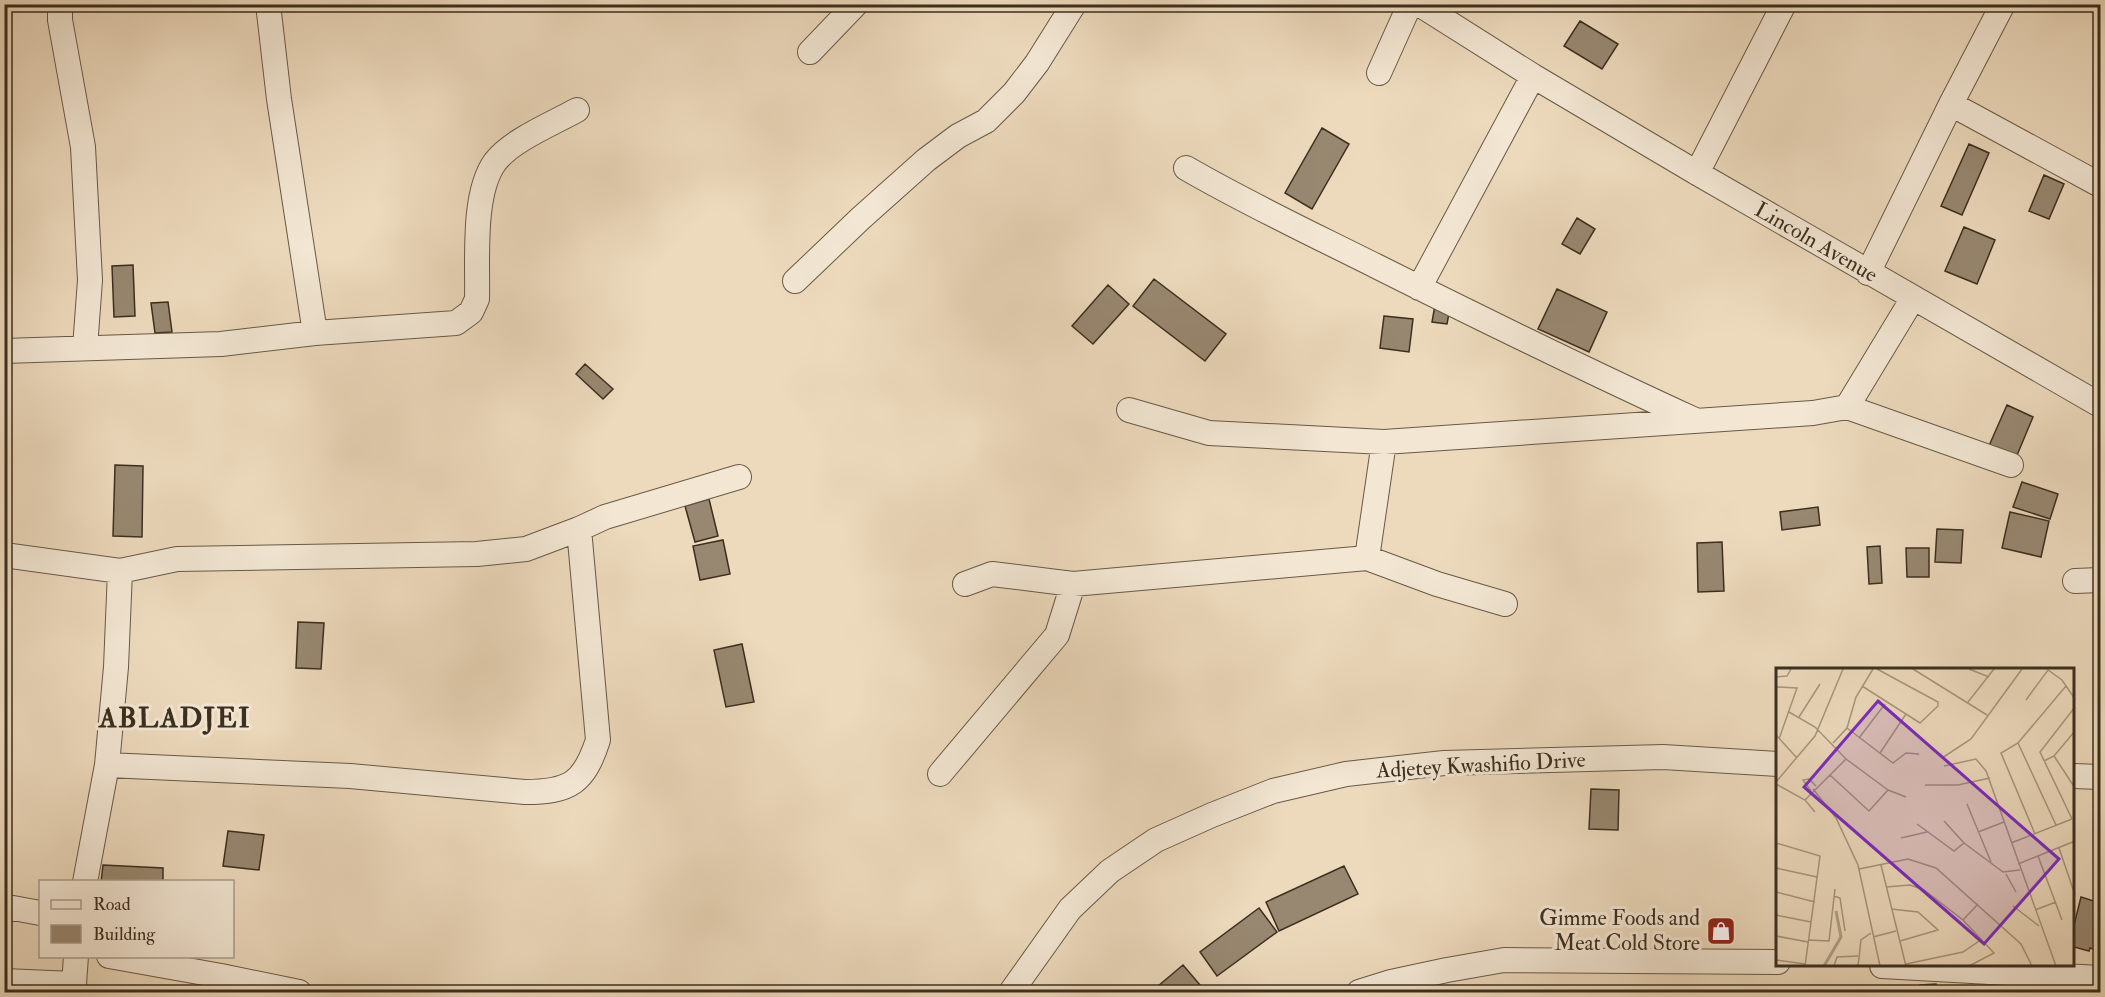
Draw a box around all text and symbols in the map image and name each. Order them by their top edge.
street label: Lincoln Avenue [1749,195,1883,289]
inset map [1776,668,2075,967]
district label: ABLADJEI [98,701,251,736]
street label: Adjetey Kwashifio Drive [1375,746,1586,785]
legend [39,880,234,958]
text: Road [93,893,131,916]
place label: Gimme Foods and Meat Cold Store [1539,904,1700,957]
shop icon: Gimme Foods and Meat Cold Store [1705,915,1737,947]
text: Building [93,923,156,946]

